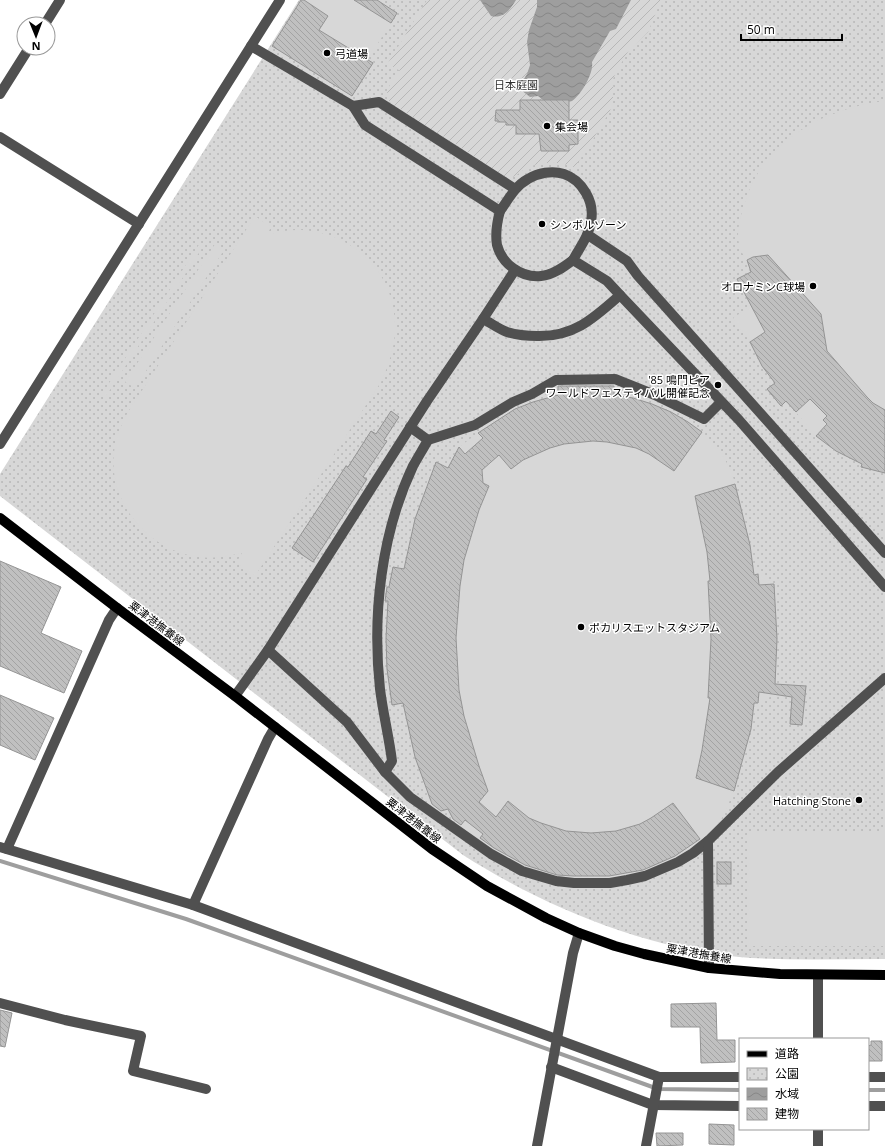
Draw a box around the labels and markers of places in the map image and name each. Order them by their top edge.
place label: 弓道場 [335,46,368,61]
marker: 弓道場 [322,48,332,58]
place label: 集会場 [555,119,588,134]
marker: 集会場 [542,121,552,131]
place label: シンボルゾーン [550,217,626,232]
marker: シンボルゾーン [537,219,547,229]
place label: オロナミンC球場 [721,279,805,294]
marker: オロナミンC球場 [808,281,818,291]
place label: '85 鳴門ピア ワールドフェスティバル開催記念 [546,372,710,400]
marker: '85 鳴門ピア ワールドフェスティバル開催記念 [713,380,723,390]
place label: ポカリスエットスタジアム [589,620,720,635]
marker: ポカリスエットスタジアム [576,622,586,632]
place label: Hatching Stone [773,793,851,808]
marker: Hatching Stone [854,795,864,805]

